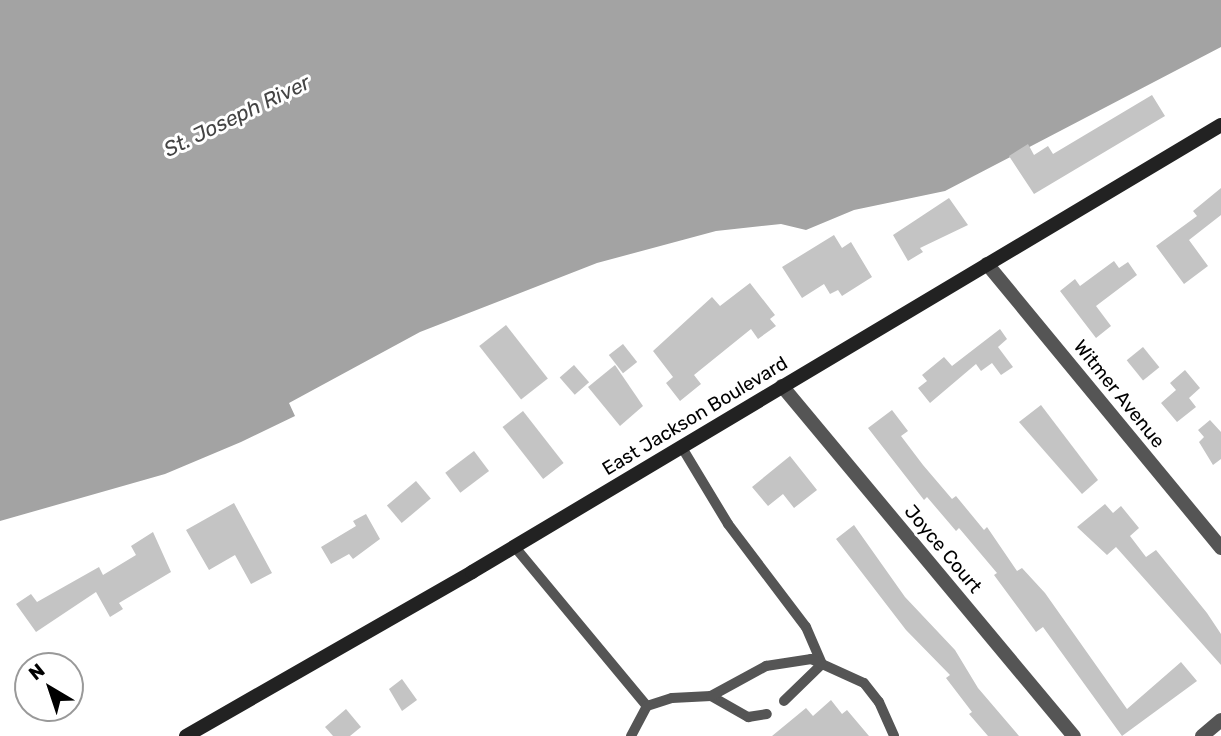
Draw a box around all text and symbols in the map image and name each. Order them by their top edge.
water label: St. Joseph River [160,70,314,162]
street label: Witmer Avenue [1068,335,1170,453]
street label: East Jackson Boulevard [598,352,792,480]
street label: Joyce Court [900,500,986,598]
north arrow [14,652,84,722]
text: N [24,659,49,685]

